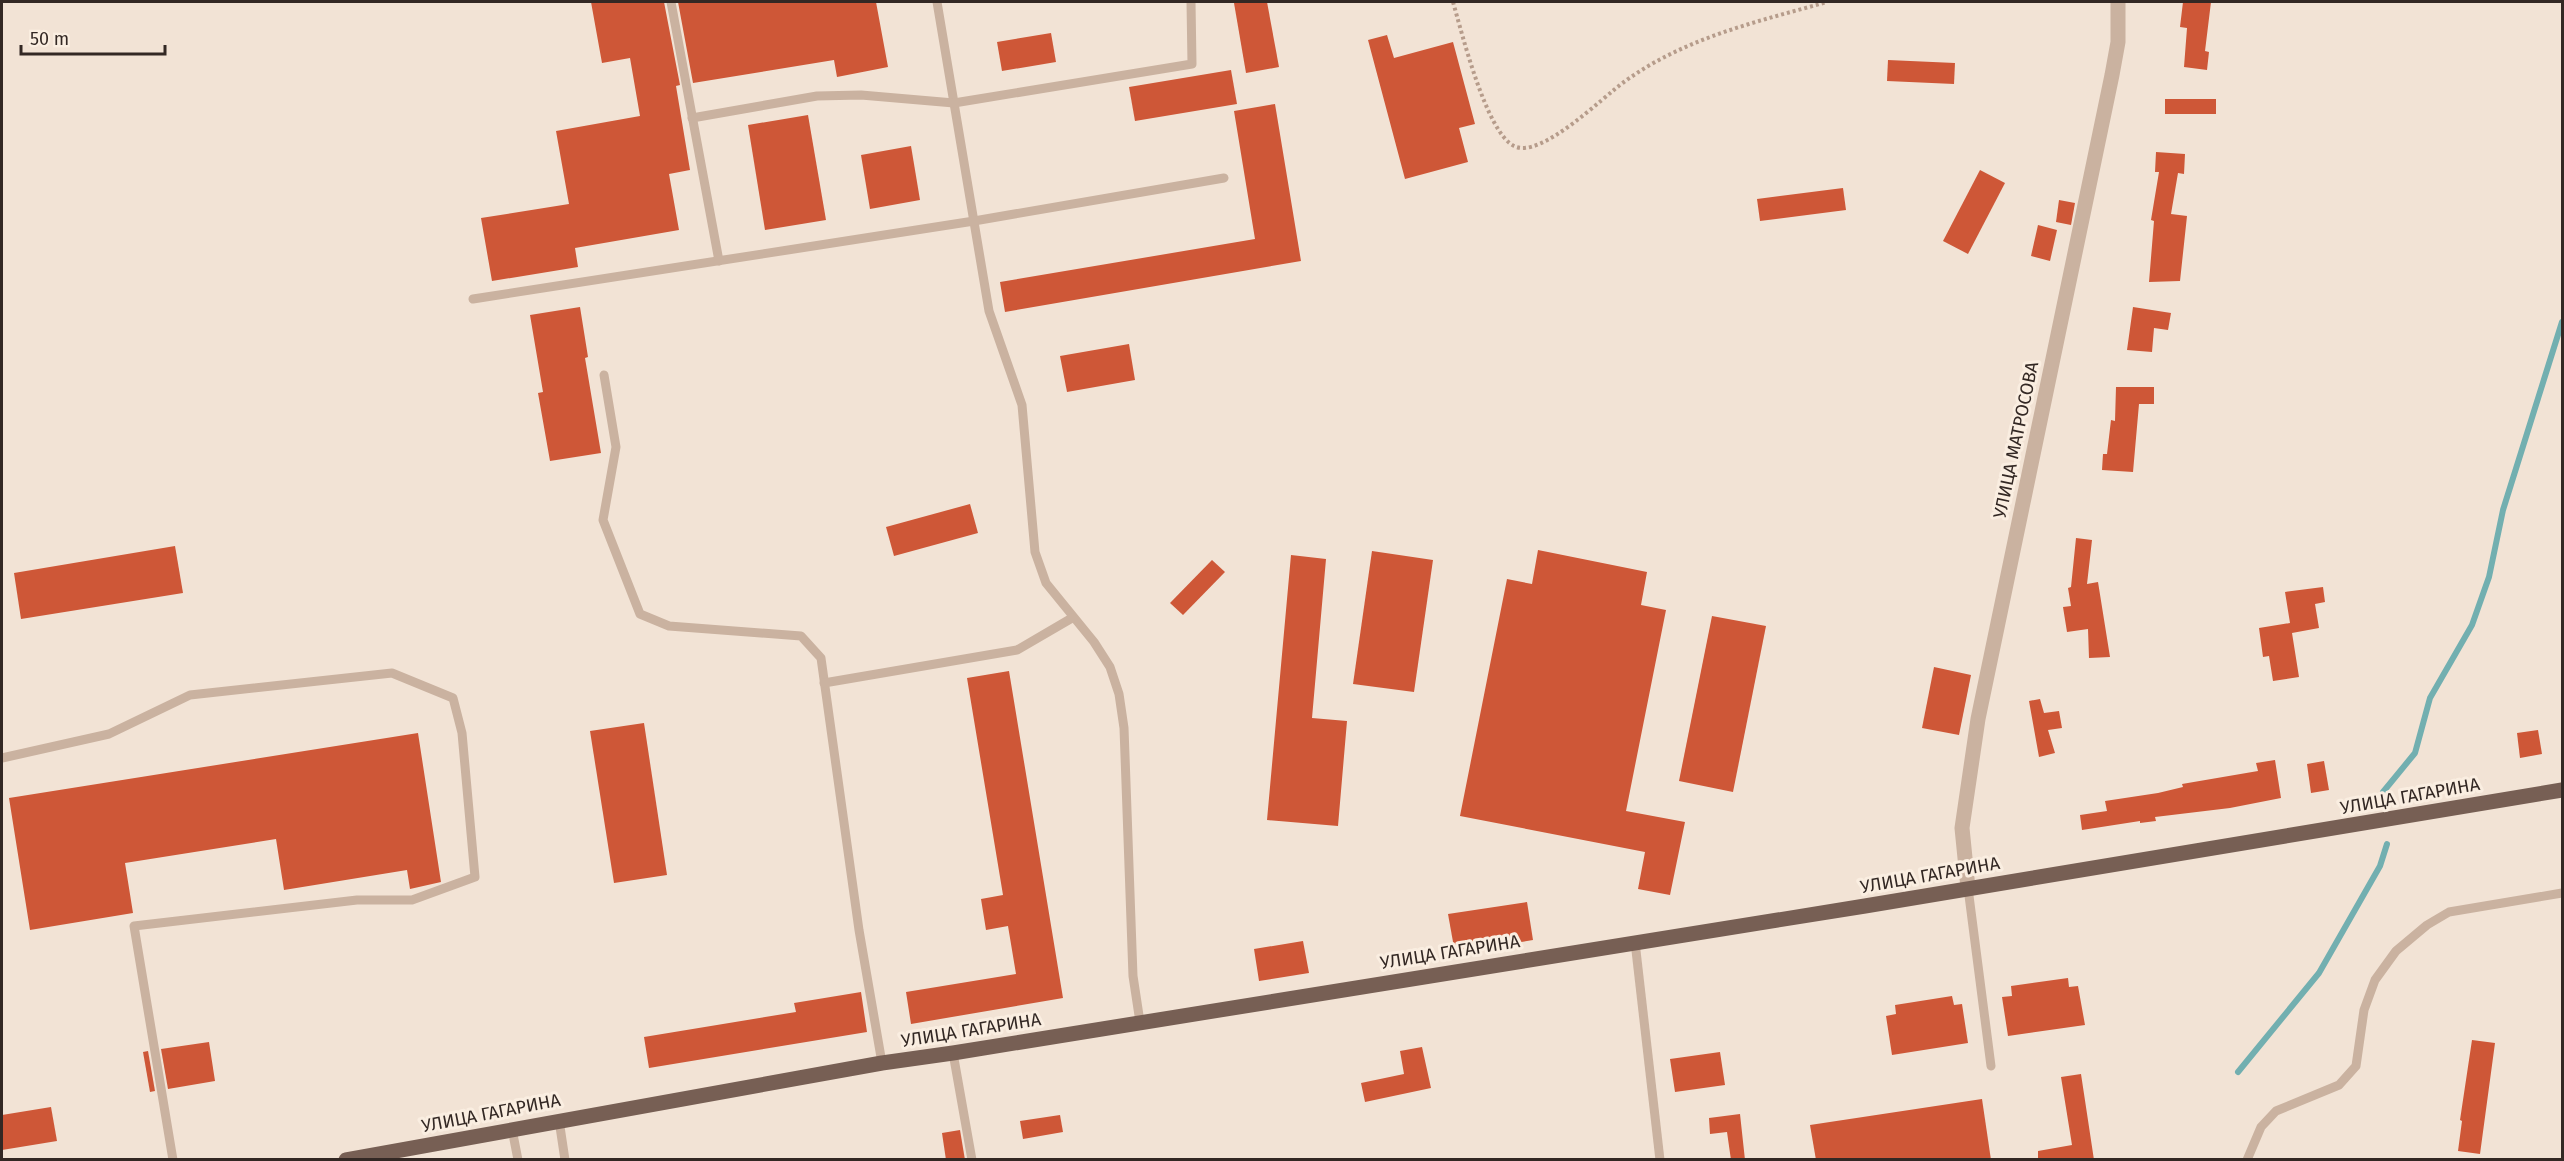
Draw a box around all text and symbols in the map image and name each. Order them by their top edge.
scale bar [21,18,165,56]
text: 50 m [30,28,69,50]
street label: УЛИЦА МАТРОСОВА [1989,359,2043,520]
street label: УЛИЦА ГАГАРИНА [2339,773,2482,819]
street label: УЛИЦА ГАГАРИНА [1859,852,2002,898]
street label: УЛИЦА ГАГАРИНА [1379,930,1522,974]
street label: УЛИЦА ГАГАРИНА [900,1008,1043,1052]
street label: УЛИЦА ГАГАРИНА [420,1089,563,1137]

